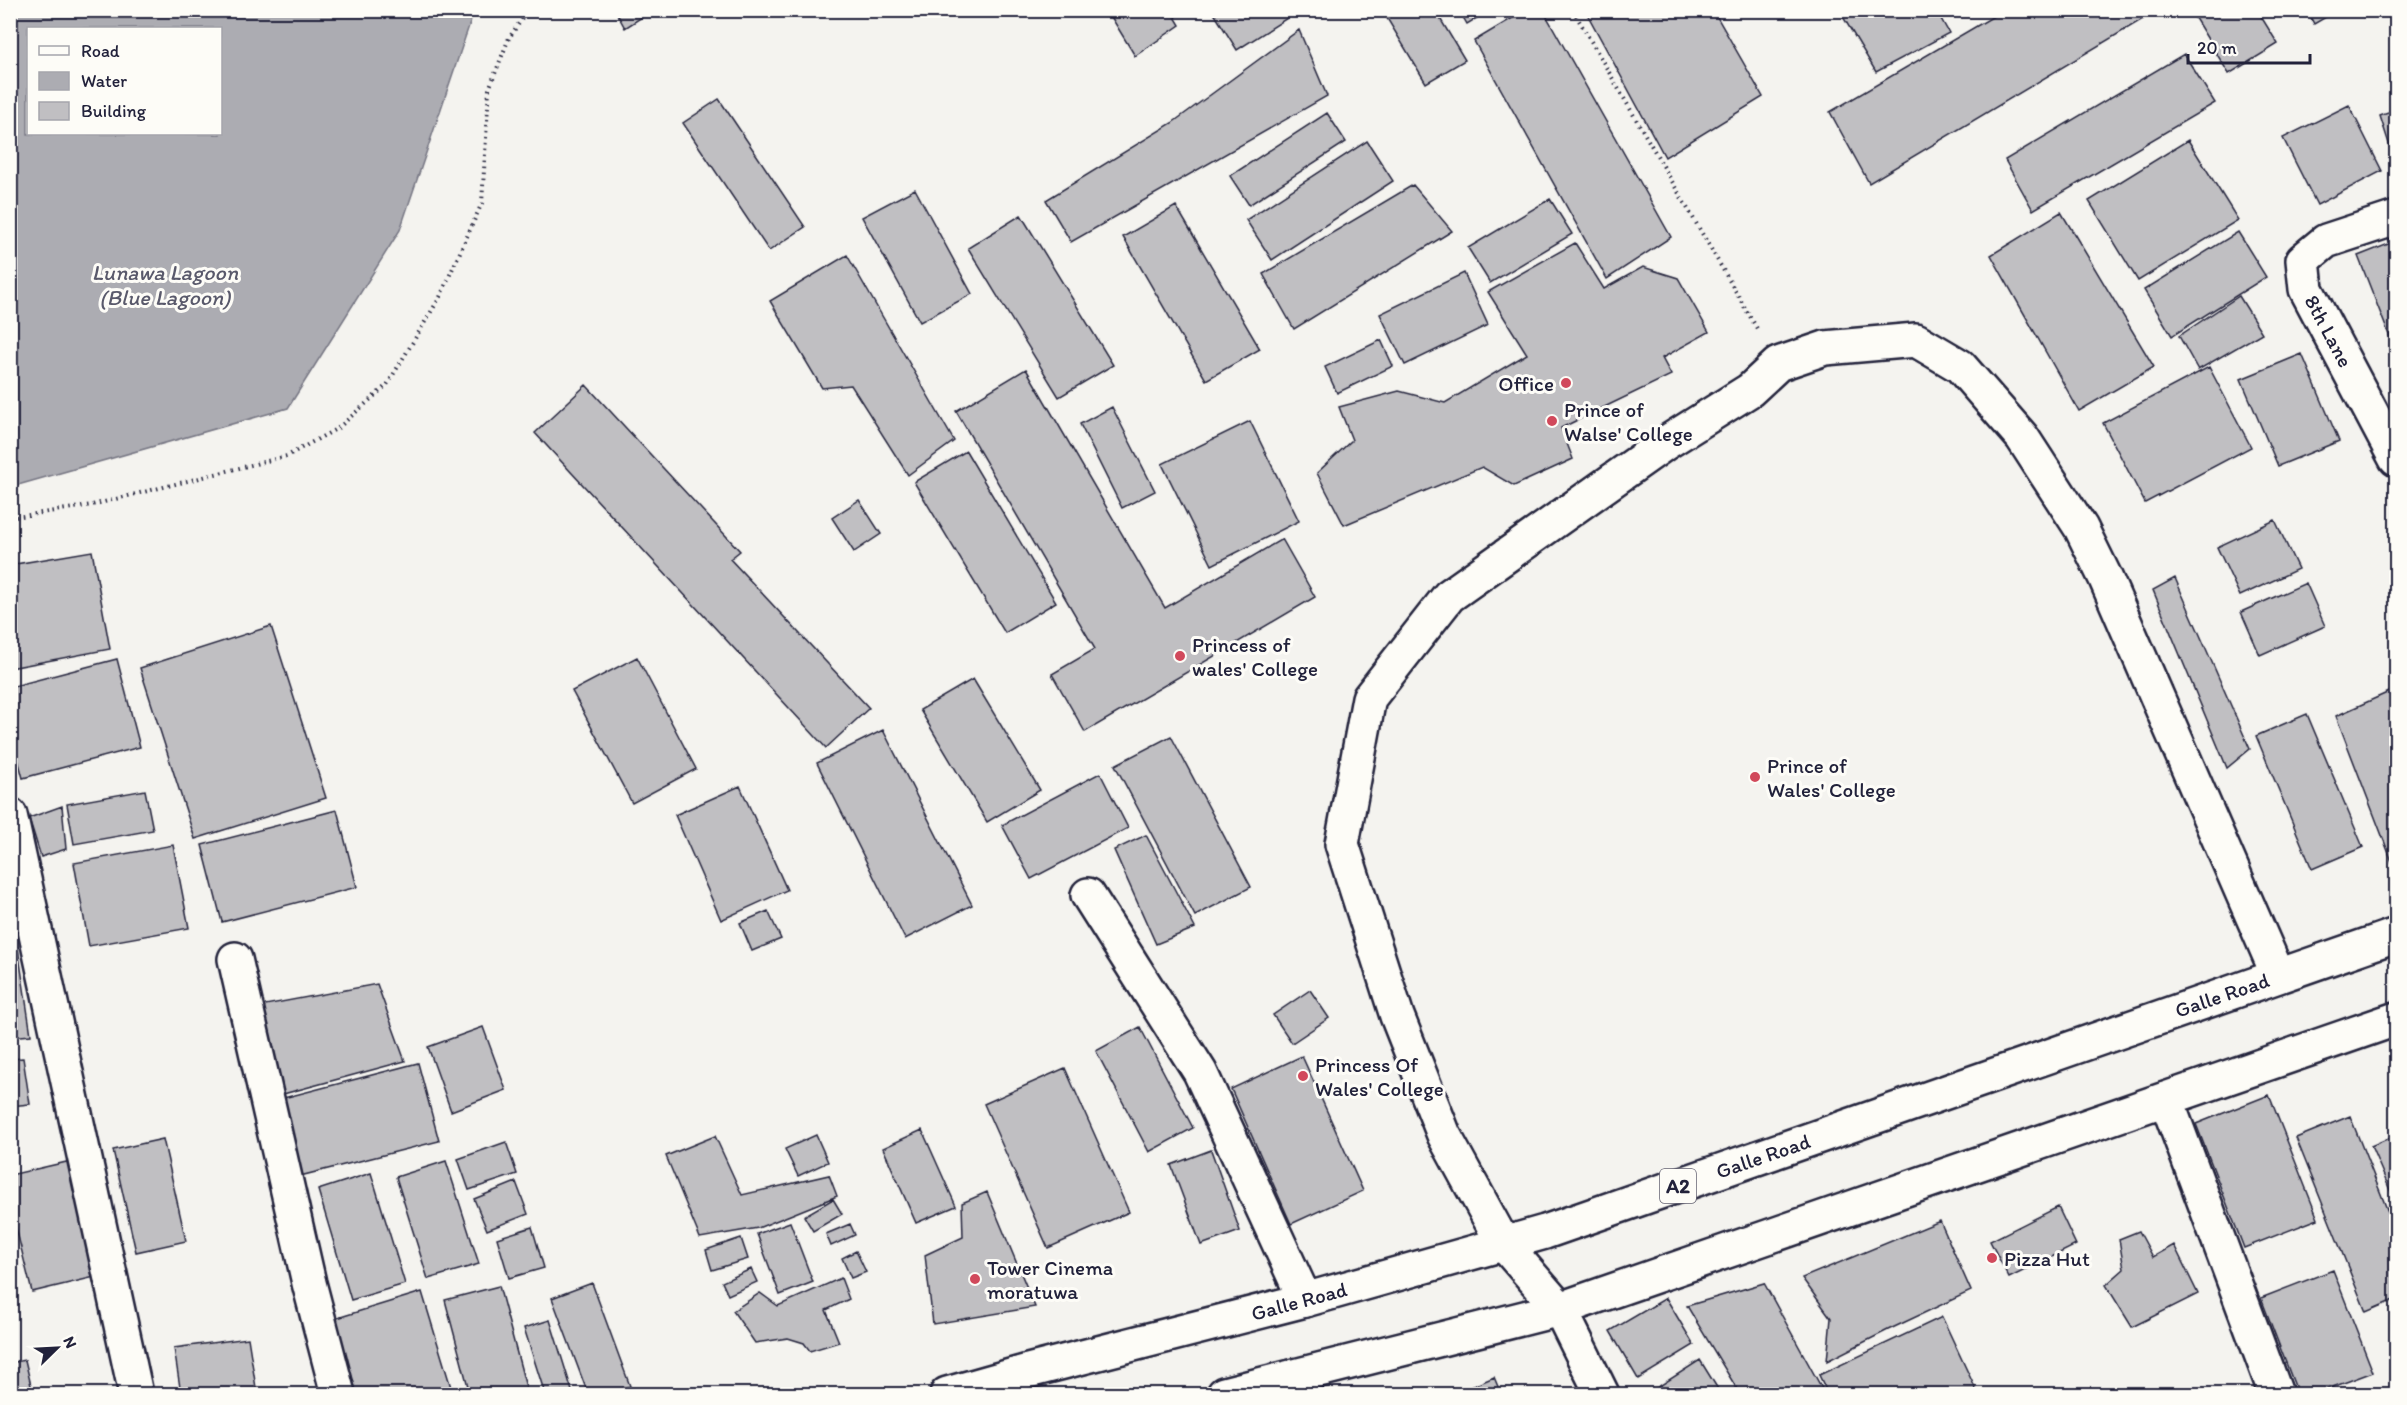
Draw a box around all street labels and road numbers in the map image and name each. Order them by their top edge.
street label: 8th Lane [2300,291,2358,371]
street label: Galle Road [2172,967,2273,1023]
street label: Galle Road [1713,1128,1814,1184]
road number: A2 [1660,1169,1696,1203]
street label: Galle Road [1248,1276,1350,1326]

